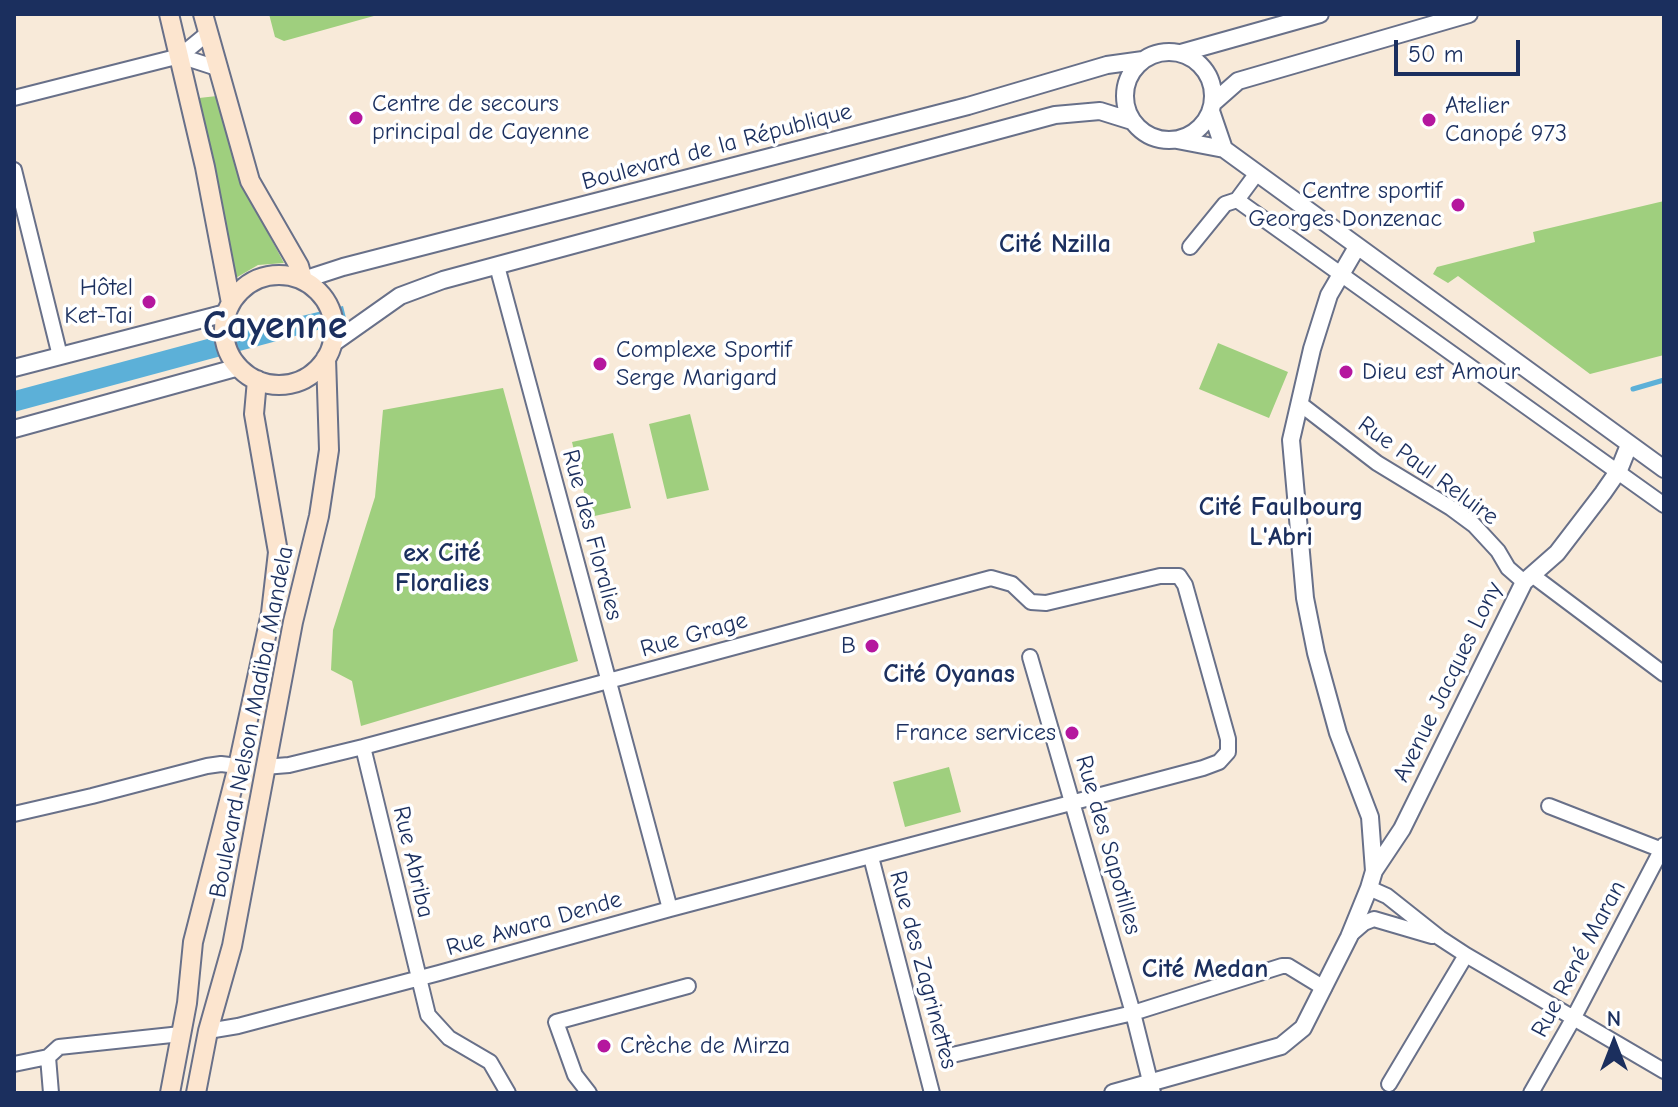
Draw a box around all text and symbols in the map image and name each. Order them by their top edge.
scale bar [1398,24,1524,74]
text: 50 m [1408,40,1464,68]
place label: Centre de secours principal de Cayenne [372,90,589,146]
place label: Atelier Canopé 973 [1445,92,1567,148]
street label: Boulevard de la République [579,97,855,197]
marker: Centre de secours principal de Cayenne [347,109,365,127]
marker: Atelier Canopé 973 [1420,111,1438,129]
place label: Centre sportif Georges Donzenac [1248,177,1442,233]
marker: Centre sportif Georges Donzenac [1449,196,1467,214]
district label: Cité Nzilla [999,229,1111,261]
place label: Hôtel Ket-Tai [64,274,133,330]
marker: Hôtel Ket-Tai [140,293,158,311]
district label: Cayenne [203,303,347,351]
place label: Complexe Sportif Serge Marigard [616,336,791,392]
marker: Complexe Sportif Serge Marigard [591,355,609,373]
place label: Dieu est Amour [1362,358,1520,386]
marker: Dieu est Amour [1337,363,1355,381]
street label: Rue Paul Reluire [1352,410,1504,532]
street label: Rue des Floralies [555,447,629,623]
district label: Cité Faulbourg L'Abri [1199,492,1363,554]
district label: ex Cité Floralies [395,538,489,600]
street label: Boulevard Nelson Madiba Mandela [204,544,300,900]
street label: Avenue Jacques Lony [1387,577,1509,787]
street label: Rue Grage [637,606,751,664]
place label: B [841,632,856,660]
marker: B [863,637,881,655]
district label: Cité Oyanas [883,659,1015,691]
place label: France services [895,719,1056,747]
marker: France services [1063,724,1081,742]
street label: Rue des Sapotilles [1069,752,1147,938]
street label: Rue Abriba [386,803,440,921]
street label: Rue des Zagrinettes [883,868,963,1072]
street label: Rue René Maran [1526,876,1632,1042]
street label: Rue Awara Dende [443,885,625,963]
district label: Cité Medan [1142,954,1268,986]
north arrow [1574,1003,1654,1083]
text: N [1607,1006,1621,1032]
place label: Crèche de Mirza [620,1032,790,1060]
marker: Crèche de Mirza [595,1037,613,1055]

